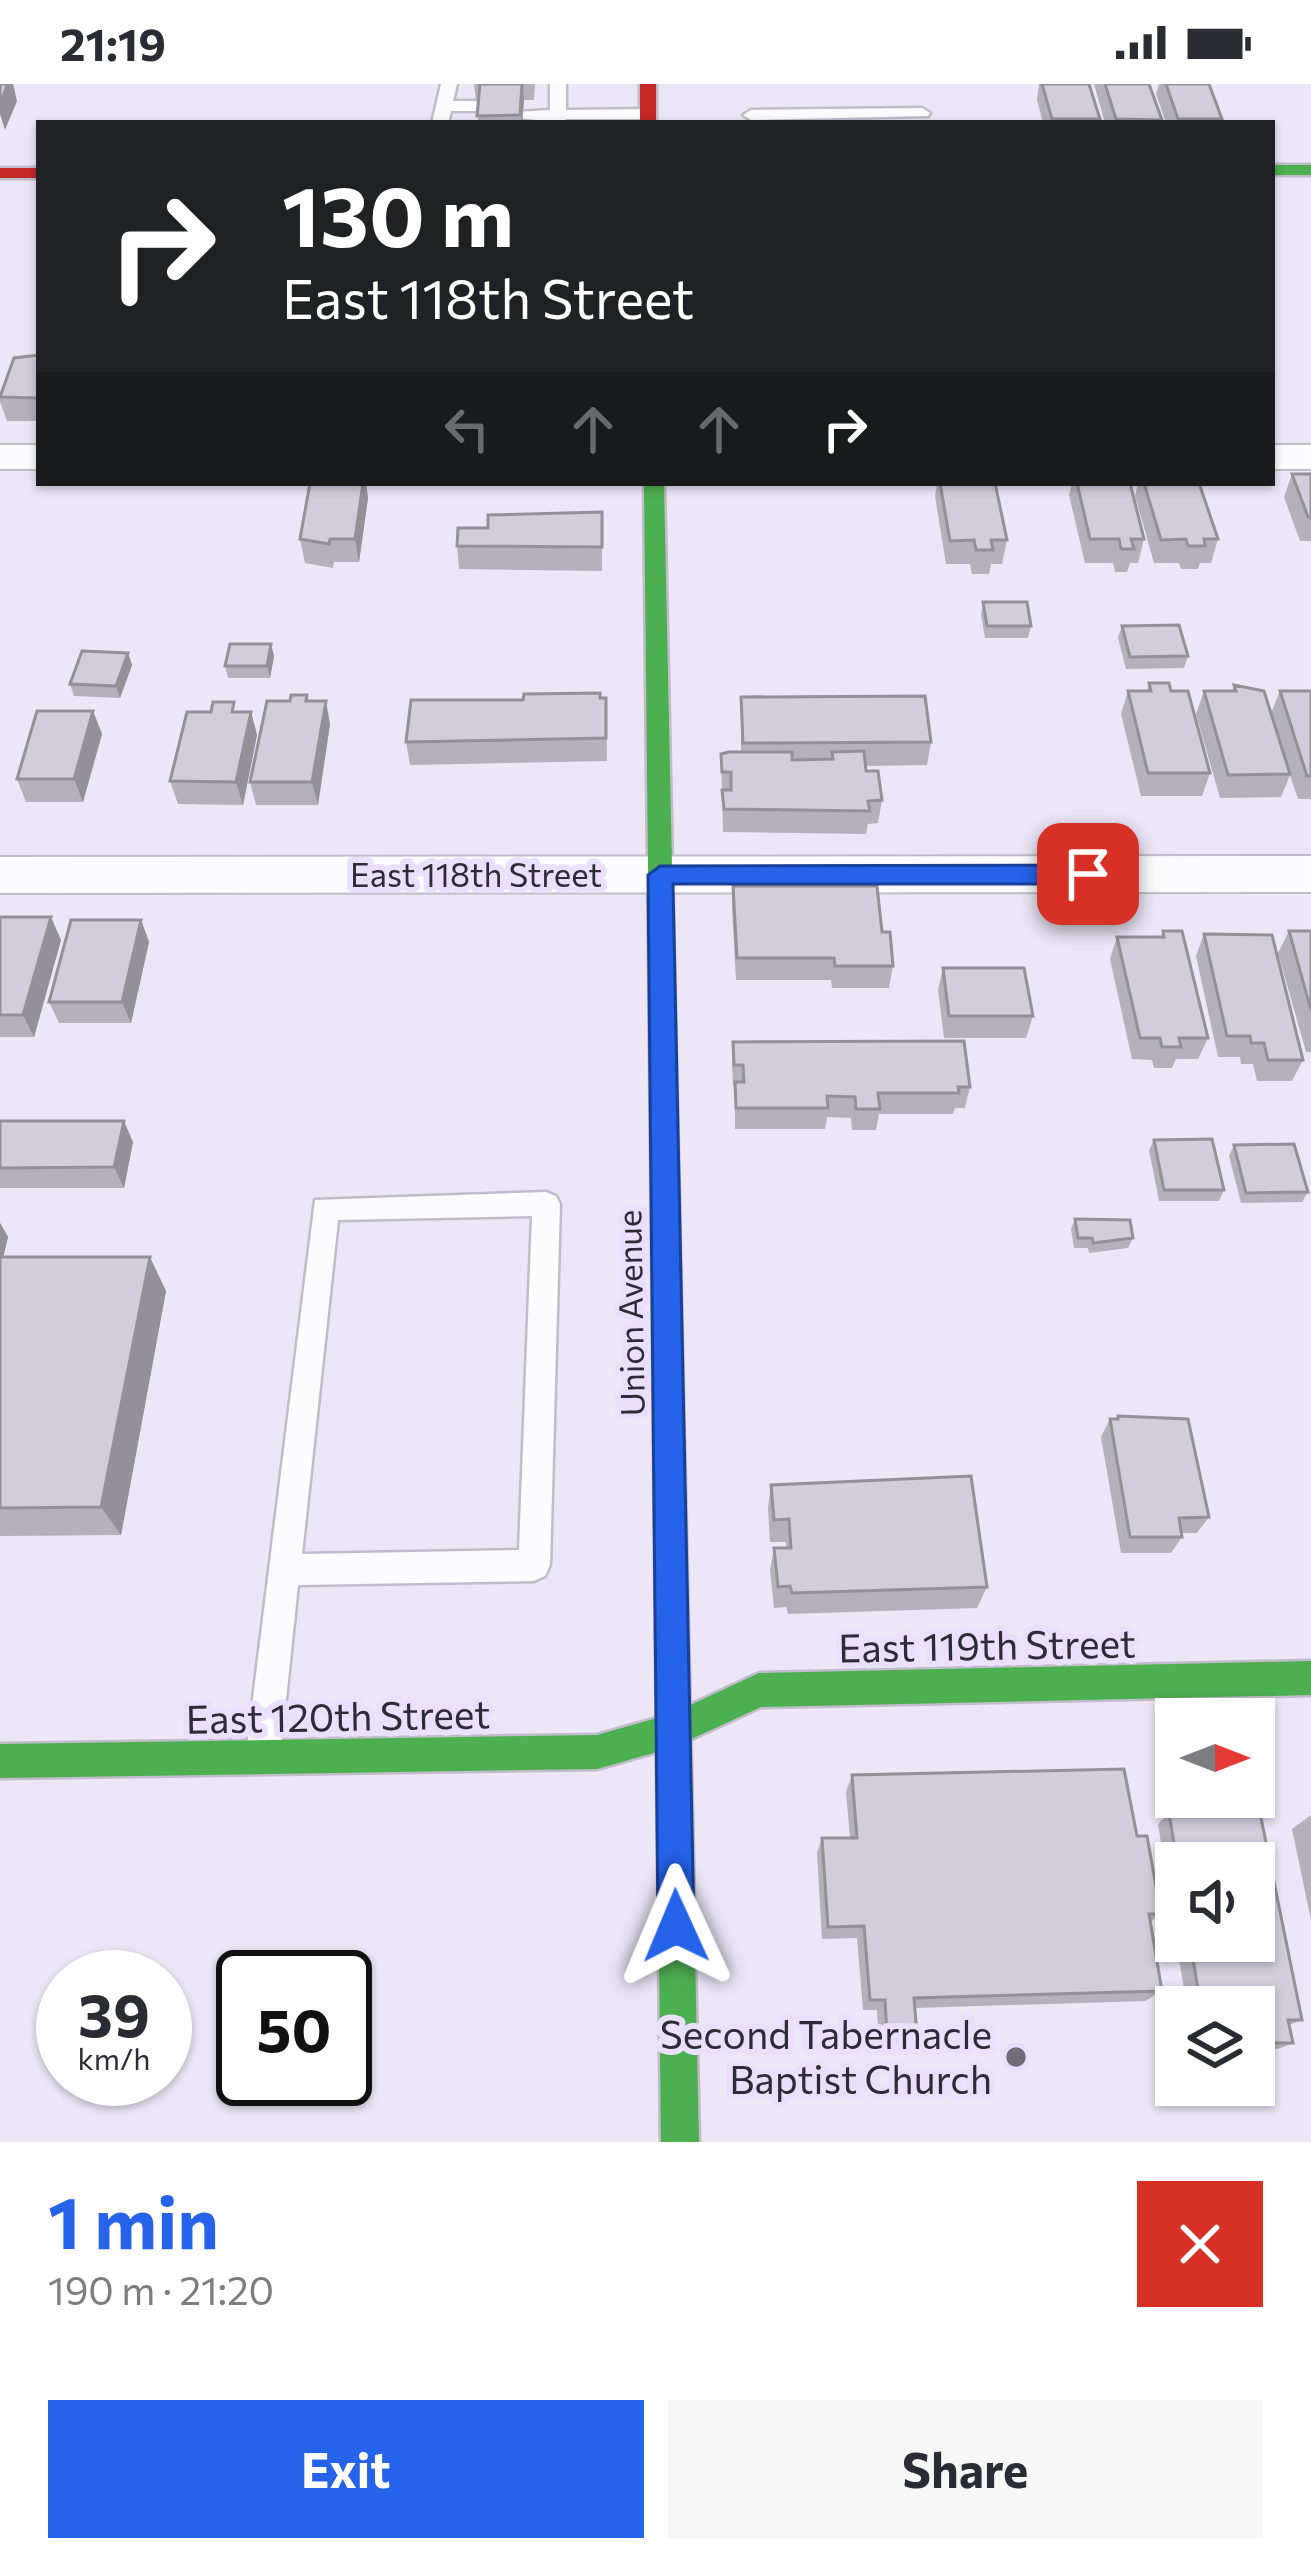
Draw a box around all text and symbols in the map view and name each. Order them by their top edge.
text: 21:19 [60,15,166,70]
text: 130 m [282,162,514,264]
icon: right [84,168,240,324]
text: East 118th Street [282,264,694,330]
icon: left [434,396,500,462]
icon: ahead [560,396,626,462]
icon: ahead [686,396,752,462]
icon: right [812,396,878,462]
pin [1037,823,1139,925]
icon: arrive [1055,841,1121,907]
street label: East 118th Street [350,853,602,894]
street label: Union Avenue [607,1209,652,1417]
street label: East 119th Street [838,1617,1136,1671]
street label: East 120th Street [185,1688,491,1742]
north arrow [1155,1698,1275,1818]
map controls [1155,1698,1275,2106]
button: sound [1155,1842,1275,1962]
position arrow [613,1863,739,1989]
speed limit sign: 50 [216,1950,372,2106]
text: 39 [78,1976,150,2049]
button: layers [1155,1986,1275,2106]
place label: Second Tabernacle Baptist Church [660,2009,992,2102]
text: km/h [78,2039,150,2076]
marker: Second Tabernacle Baptist Church [1003,2044,1029,2070]
text: 1 min [48,2176,219,2264]
button: close [1137,2181,1263,2307]
text: 190 m · 21:20 [48,2265,274,2313]
button: Exit [48,2400,644,2538]
button: Share [668,2400,1263,2538]

